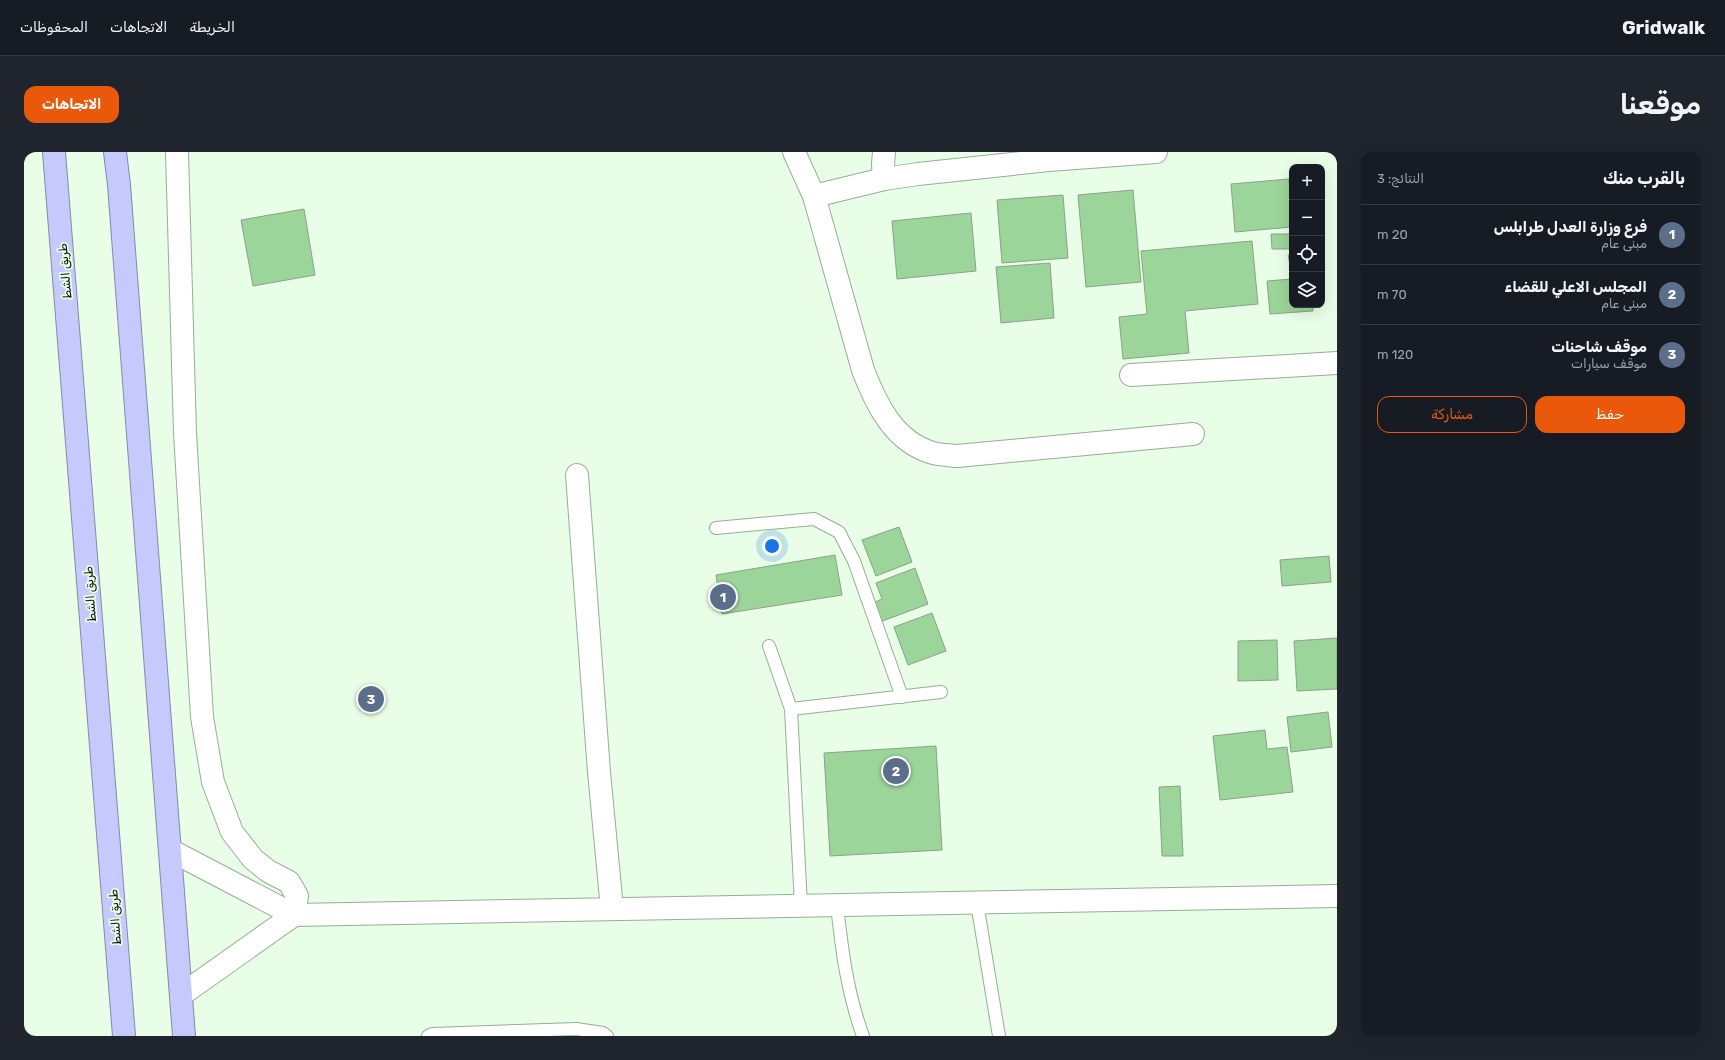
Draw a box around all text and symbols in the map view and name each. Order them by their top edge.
text: Gridwalk [1622,16,1705,39]
text: المحفوظات [20,19,88,36]
text: الاتجاهات [110,19,167,36]
text: الخريطة [189,19,235,36]
button: الاتجاهات [24,86,119,123]
text: موقعنا [1620,88,1701,121]
map controls [1289,164,1325,308]
button: + [1289,164,1325,200]
text: بالقرب منك [1603,168,1685,188]
text: النتائج: 3 [1377,171,1424,186]
button: − [1289,200,1325,236]
text: فرع وزارة العدل طرابلس [1494,218,1647,236]
text: 20 m [1377,227,1408,242]
text: 1 [1669,227,1675,242]
button: locate [1289,236,1325,272]
text: مبنى عام [1601,236,1647,251]
street label: طريق الشط [56,242,75,299]
button: layers [1289,272,1325,308]
text: المجلس الاعلي للقضاء [1504,278,1647,296]
text: 70 m [1377,287,1407,302]
text: 2 [1668,287,1676,302]
text: مبنى عام [1601,296,1647,311]
text: موقف شاحنات [1551,338,1647,356]
text: 120 m [1377,347,1413,362]
text: 3 [1668,347,1676,362]
text: موقف سيارات [1571,356,1647,371]
button: مشاركة [1377,396,1527,433]
button: حفظ [1535,396,1685,433]
your location [762,536,782,556]
street label: طريق الشط [81,566,100,622]
pin: 1 [710,582,736,612]
pin: 3 [358,684,384,714]
pin: 2 [883,756,909,786]
street label: طريق الشط [106,889,125,945]

